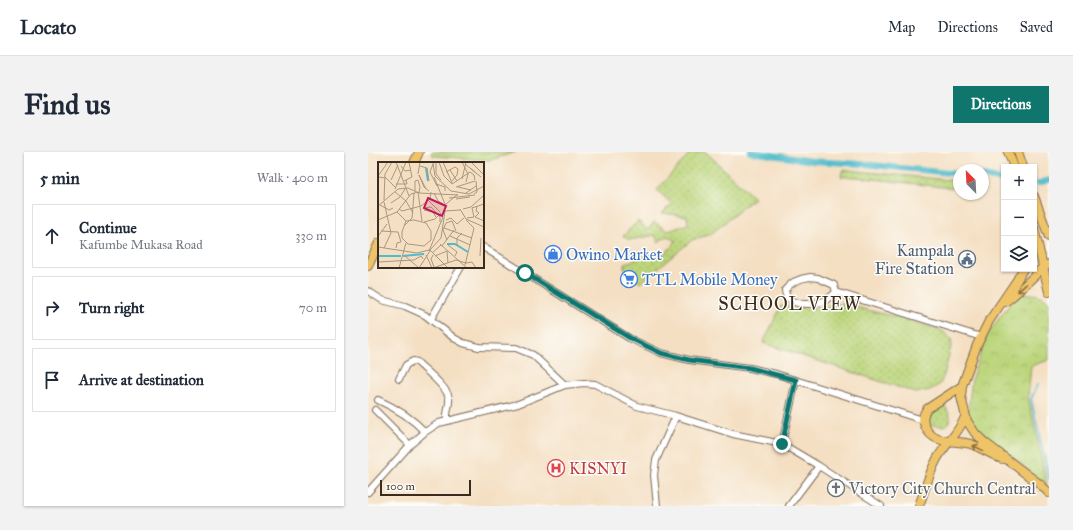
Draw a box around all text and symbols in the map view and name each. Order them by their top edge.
text: Locato [20,16,76,39]
text: Map [888,19,915,36]
text: Directions [937,19,998,36]
text: Saved [1020,19,1053,36]
button: Directions [953,86,1049,123]
text: Find us [24,87,110,122]
inset map [378,162,484,268]
north arrow [953,164,989,200]
map controls [1001,164,1037,272]
button: + [1001,164,1037,200]
text: 5 min [40,168,80,189]
text: Walk · 400 m [257,170,328,186]
button: − [1001,200,1037,236]
text: Continue [79,219,137,237]
icon: ahead [41,225,63,247]
text: 330 m [295,228,327,244]
button: layers [1001,236,1037,272]
text: Kafumbe Mukasa Road [79,237,203,253]
place label: Kampala Fire Station [875,241,954,278]
shop icon: Owino Market [543,244,563,264]
place label: Owino Market [566,245,662,264]
public building icon: Kampala Fire Station [957,249,977,269]
route start [516,264,534,282]
supermarket icon: TTL Mobile Money [619,269,639,289]
place label: TTL Mobile Money [642,270,778,289]
one-way arrow [1017,283,1027,293]
district label: SCHOOL VIEW [718,293,862,315]
icon: right [41,297,63,319]
text: Turn right [79,299,144,317]
text: 70 m [299,300,327,316]
icon: arrive [41,369,63,391]
text: Arrive at destination [79,371,204,389]
route end [773,435,791,453]
one-way arrow [972,444,984,451]
hospital icon: KISNYI [546,458,566,478]
place label: KISNYI [569,459,627,478]
scale bar [380,478,471,497]
church icon: Victory City Church Central [826,478,846,498]
place label: Victory City Church Central [848,479,1037,498]
text: 100 m [386,480,415,493]

